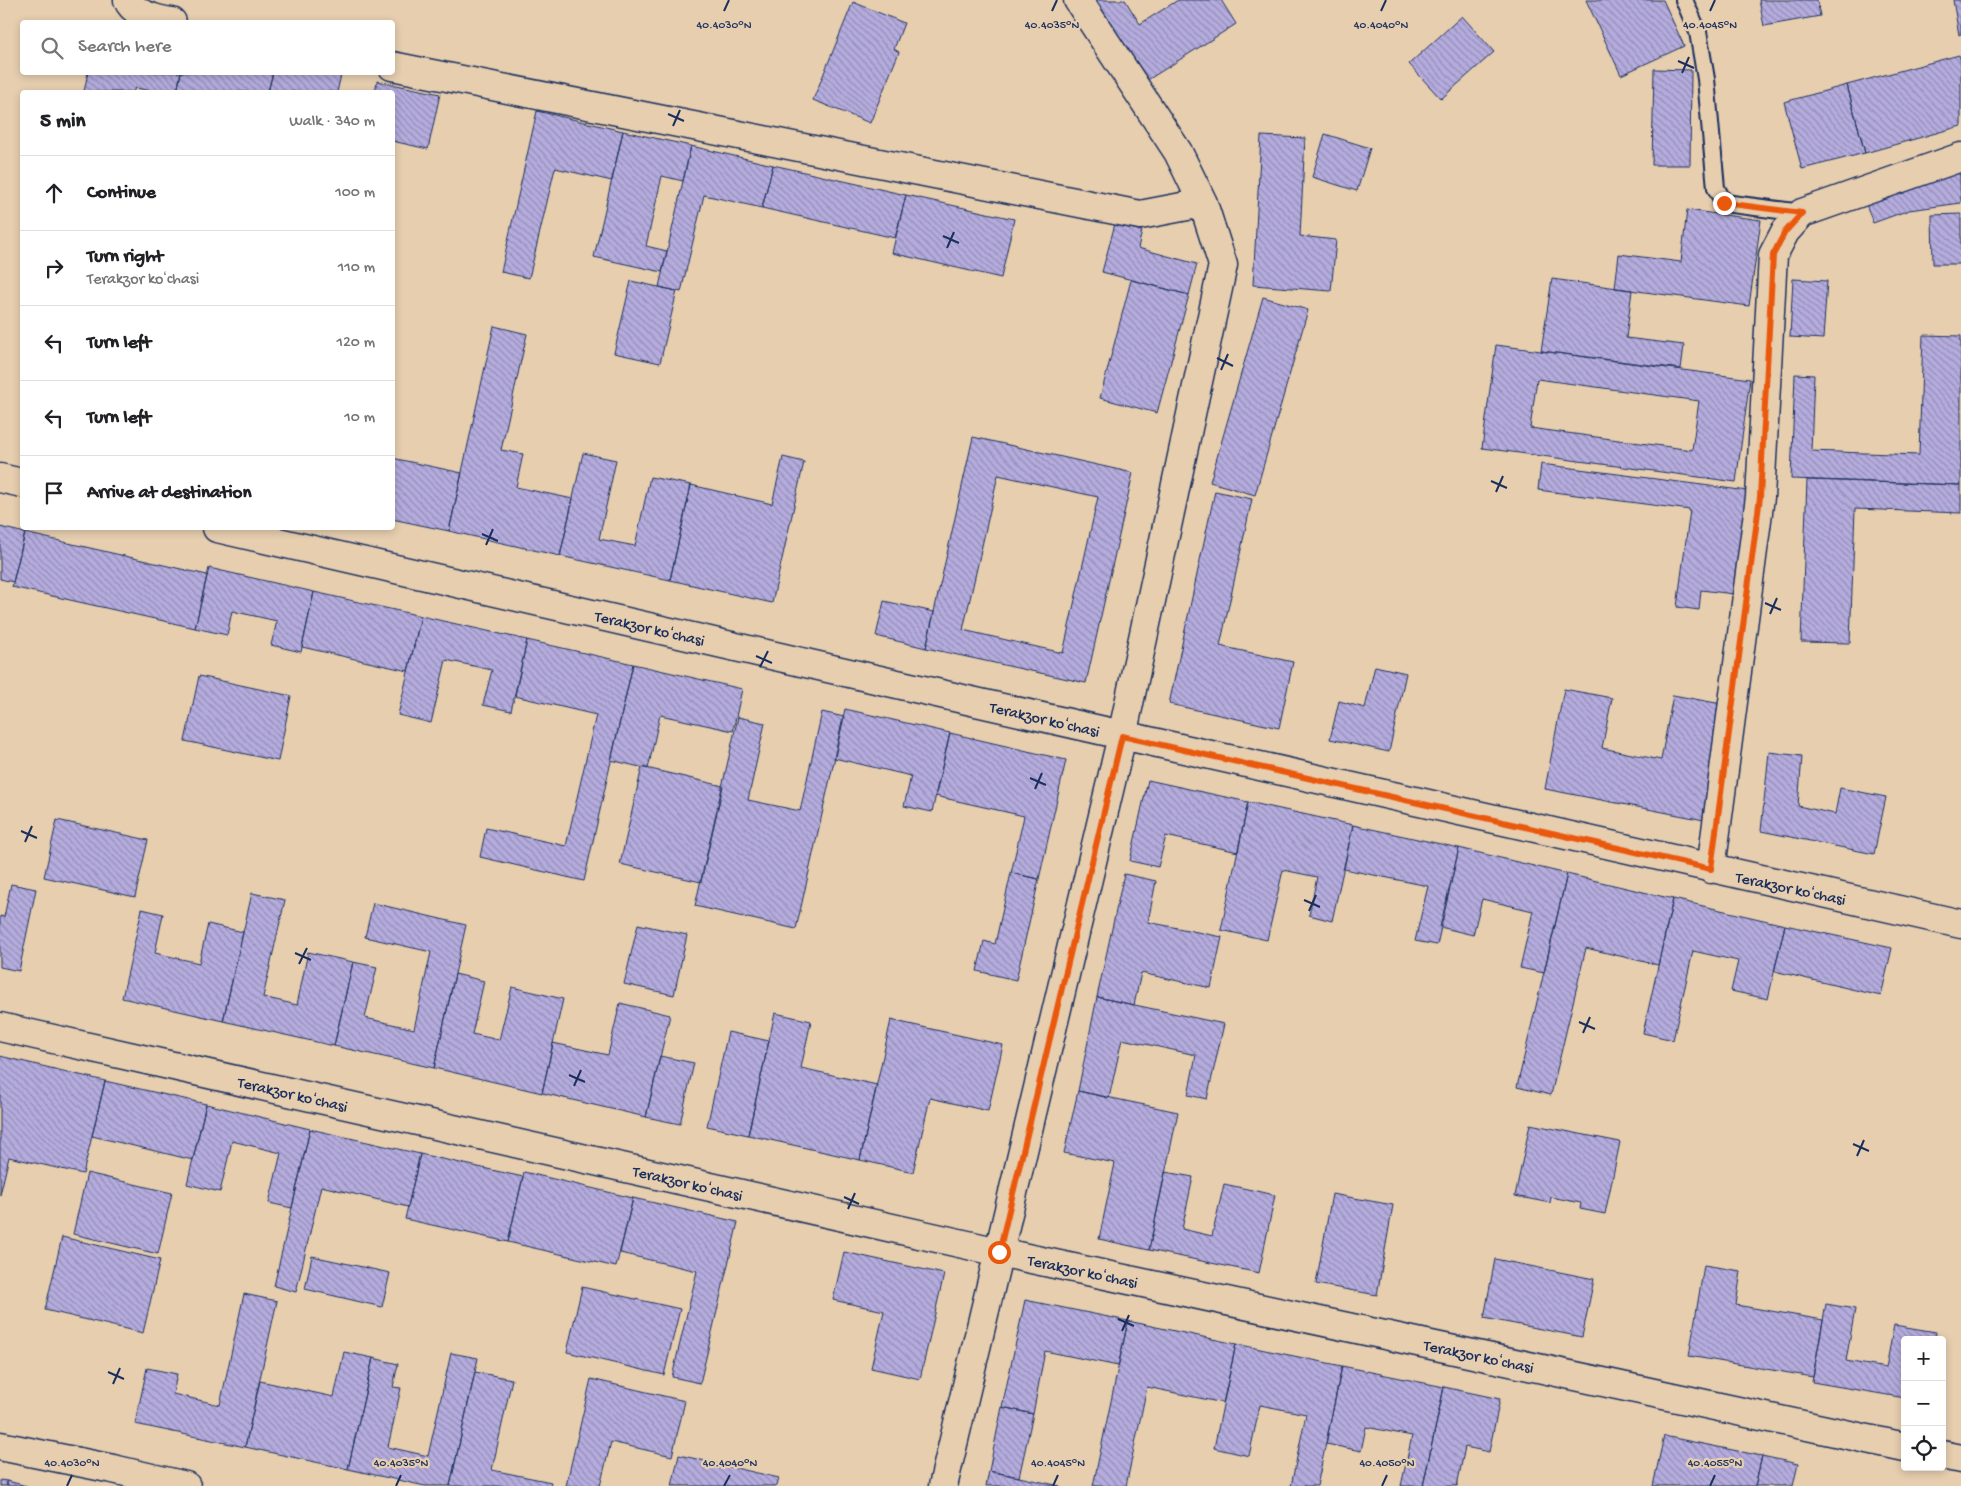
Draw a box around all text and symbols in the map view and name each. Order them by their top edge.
text: 40.4030°N [696,19,752,33]
text: 40.4035°N [1025,19,1079,33]
text: 40.4040°N [1354,19,1408,33]
text: 40.4045°N [1683,19,1737,33]
search box [20,20,395,75]
icon: search [38,34,66,62]
text: Search here [78,36,172,59]
text: 5 min [40,110,85,135]
text: Walk · 340 m [289,113,375,132]
icon: ahead [40,179,68,207]
text: Continue [87,182,156,205]
text: 100 m [335,184,375,203]
route end [1713,192,1736,215]
text: Turn right [87,246,163,269]
icon: right [40,254,68,282]
text: 110 m [338,259,375,278]
text: Terakzor koʻchasi [87,271,199,290]
icon: left [40,329,68,357]
text: Turn left [87,332,151,355]
text: 120 m [336,334,375,353]
icon: left [40,404,68,432]
text: Turn left [87,407,151,430]
text: 10 m [344,409,375,428]
icon: arrive [40,479,68,507]
text: Arrive at destination [87,482,251,505]
street label: Terakzor koʻchasi [591,608,706,652]
street label: Terakzor koʻchasi [986,699,1101,743]
street label: Terakzor koʻchasi [1732,869,1847,911]
street label: Terakzor koʻchasi [234,1074,349,1118]
street label: Terakzor koʻchasi [629,1163,744,1207]
route start [988,1241,1011,1264]
street label: Terakzor koʻchasi [1024,1252,1139,1294]
map controls [1901,1336,1946,1471]
button: + [1901,1336,1946,1381]
street label: Terakzor koʻchasi [1420,1337,1535,1379]
button: − [1901,1381,1946,1426]
button: locate [1901,1426,1946,1471]
text: 40.4030°N [44,1457,100,1471]
text: 40.4035°N [374,1457,428,1471]
text: 40.4040°N [703,1457,757,1471]
text: 40.4045°N [1031,1457,1085,1471]
text: 40.4050°N [1359,1457,1415,1471]
text: 40.4055°N [1688,1457,1742,1471]

